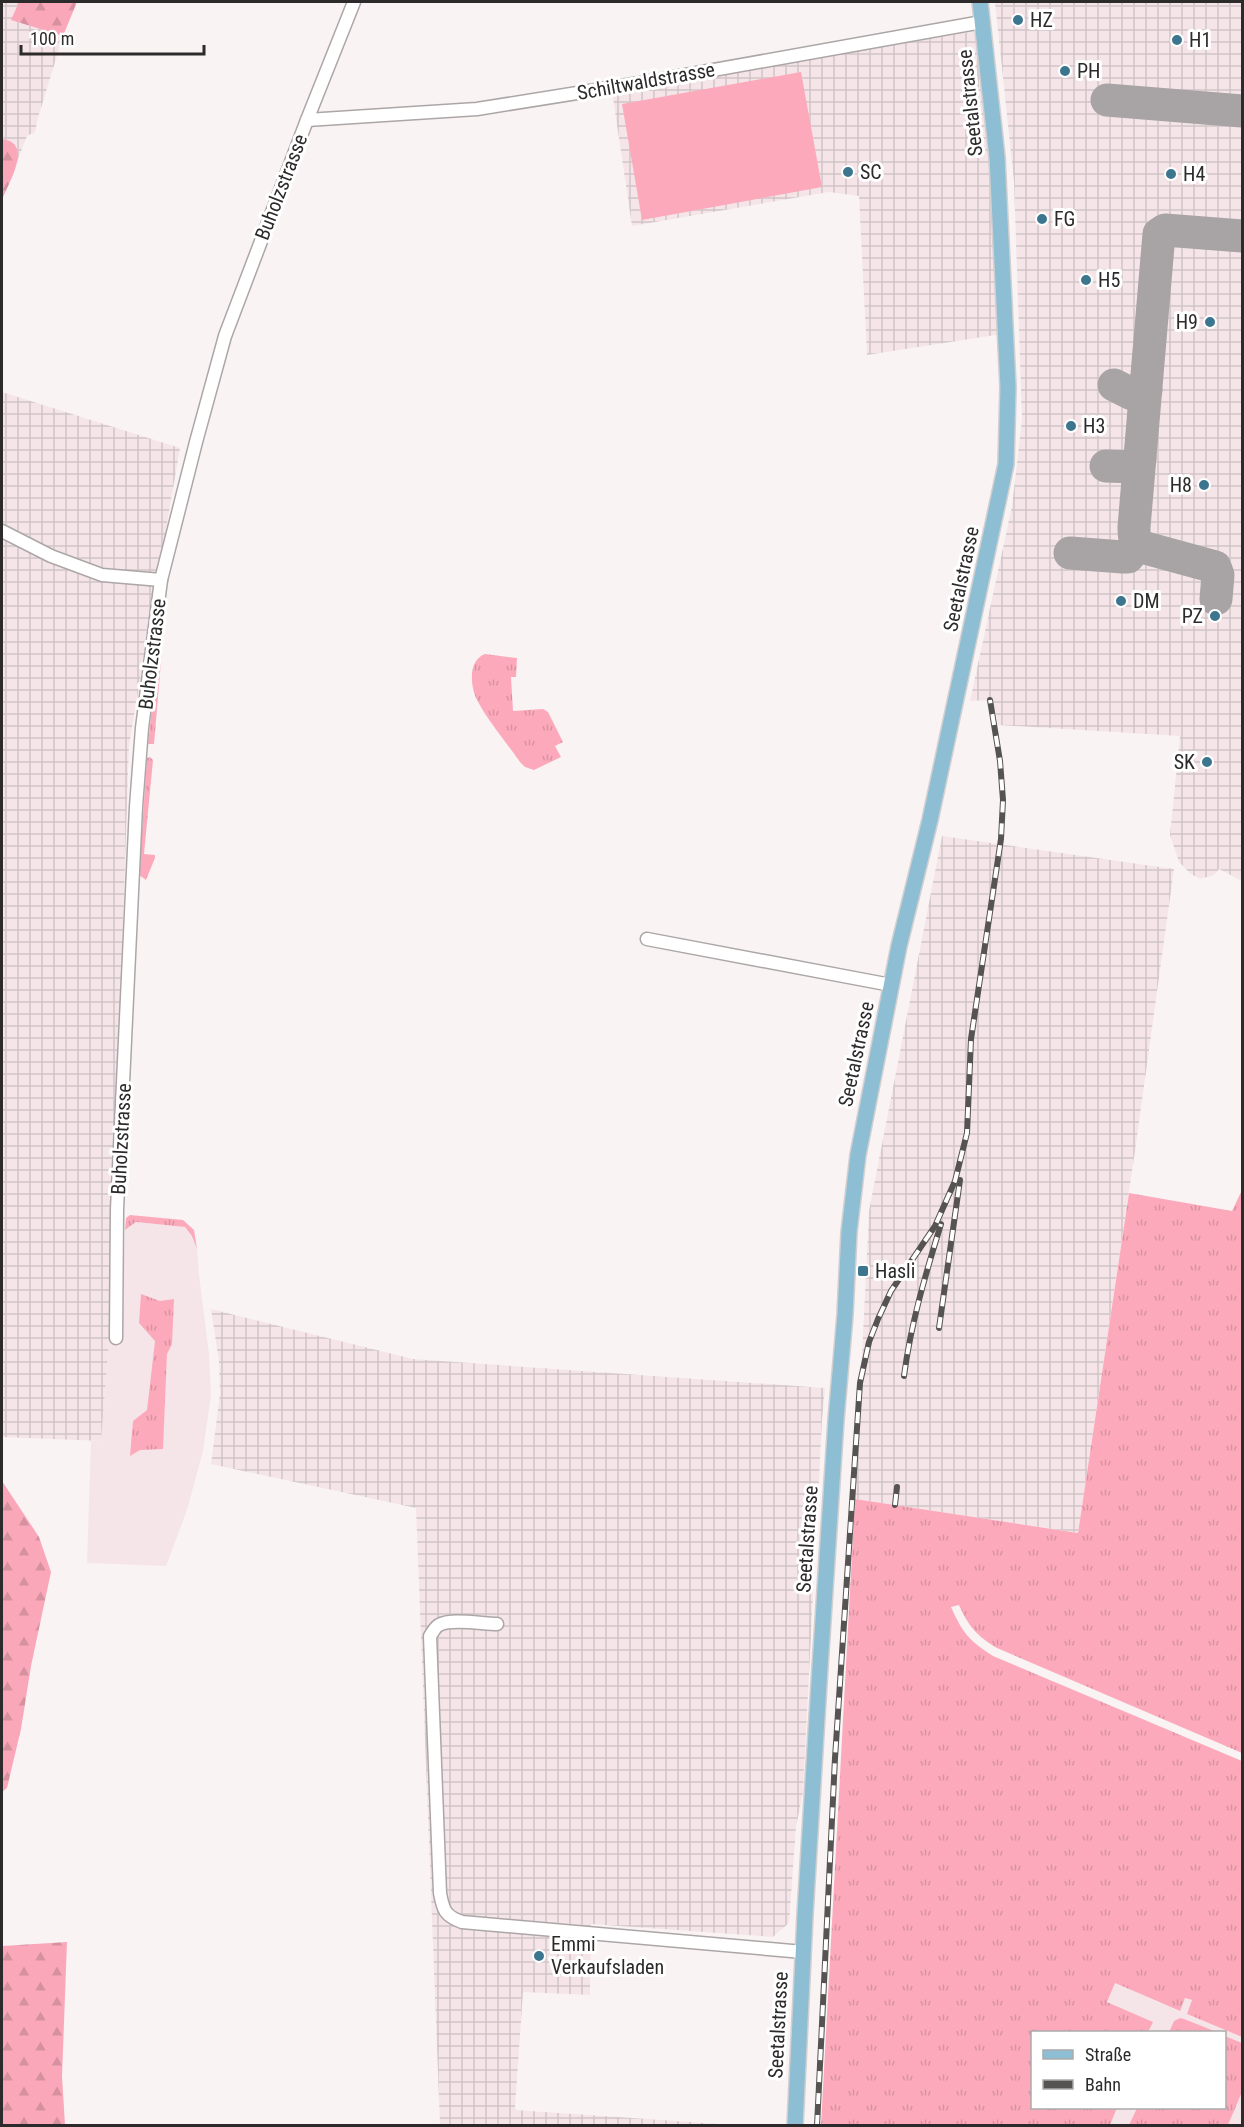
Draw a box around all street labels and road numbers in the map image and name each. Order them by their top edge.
street label: Seetalstrasse [952,48,988,158]
street label: Schiltwaldstrasse [575,57,717,105]
street label: Buholzstrasse [250,131,312,243]
street label: Seetalstrasse [938,524,984,634]
street label: Buholzstrasse [133,597,171,711]
street label: Seetalstrasse [833,999,879,1109]
street label: Buholzstrasse [106,1083,136,1195]
street label: Seetalstrasse [791,1485,823,1593]
street label: Seetalstrasse [763,1971,793,2079]

